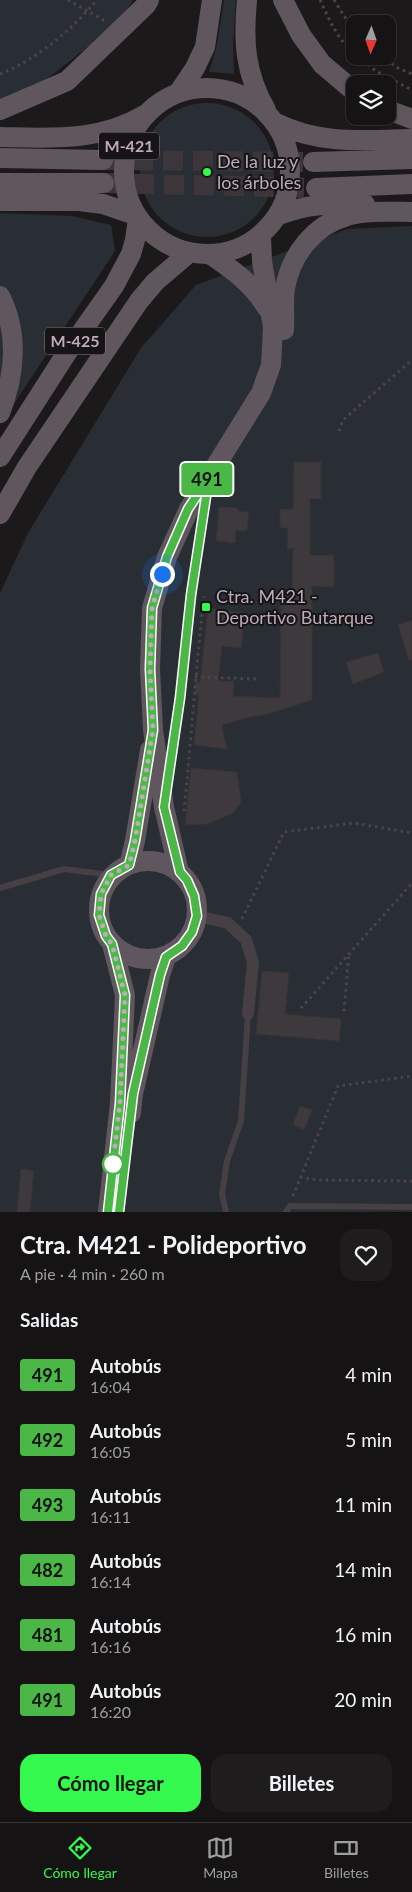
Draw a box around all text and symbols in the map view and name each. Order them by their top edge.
north arrow [346,15,396,65]
map controls [346,15,396,125]
button: layers [346,75,396,125]
road number: M-421 [99,132,159,160]
place label: De la luz y los árboles [217,150,301,193]
marker: De la luz y los árboles [201,166,213,178]
road number: M-425 [45,328,105,354]
line badge: 491 [178,463,236,495]
text: 491 [191,468,223,490]
your location [150,562,175,587]
place label: Ctra. M421 - Deportivo Butarque [216,585,374,628]
marker: Ctra. M421 - Deportivo Butarque [200,601,212,613]
unlabelled marker [102,1153,124,1175]
button: heart [340,1229,392,1281]
text: Ctra. M421 - Polideportivo [20,1230,306,1259]
text: A pie · 4 min · 260 m [20,1264,165,1283]
text: Salidas [20,1308,78,1331]
text: Autobús [90,1354,161,1377]
text: 4 min [345,1363,392,1386]
text: 491 [32,1364,63,1386]
text: 16:04 [90,1377,131,1396]
text: Autobús [90,1419,161,1442]
text: 5 min [345,1428,392,1451]
text: 492 [32,1429,63,1451]
text: 16:05 [90,1442,131,1461]
text: Autobús [90,1484,161,1507]
text: 11 min [334,1493,392,1516]
text: 493 [32,1494,63,1516]
text: 16:11 [90,1507,131,1526]
text: Autobús [90,1549,161,1572]
text: 14 min [334,1558,392,1581]
text: 482 [32,1559,63,1581]
text: 16:14 [90,1572,131,1591]
text: Autobús [90,1614,161,1637]
text: 16 min [334,1623,392,1646]
text: 481 [32,1624,63,1646]
text: 16:16 [90,1637,131,1656]
text: Autobús [90,1679,161,1702]
text: 20 min [334,1688,392,1711]
text: 491 [32,1689,63,1711]
text: 16:20 [90,1702,131,1721]
button: Cómo llegar [20,1754,201,1812]
button: Billetes [211,1754,392,1812]
tab: Cómo llegar [43,1834,117,1881]
tab: Mapa [203,1834,238,1881]
tab: Billetes [324,1834,369,1881]

